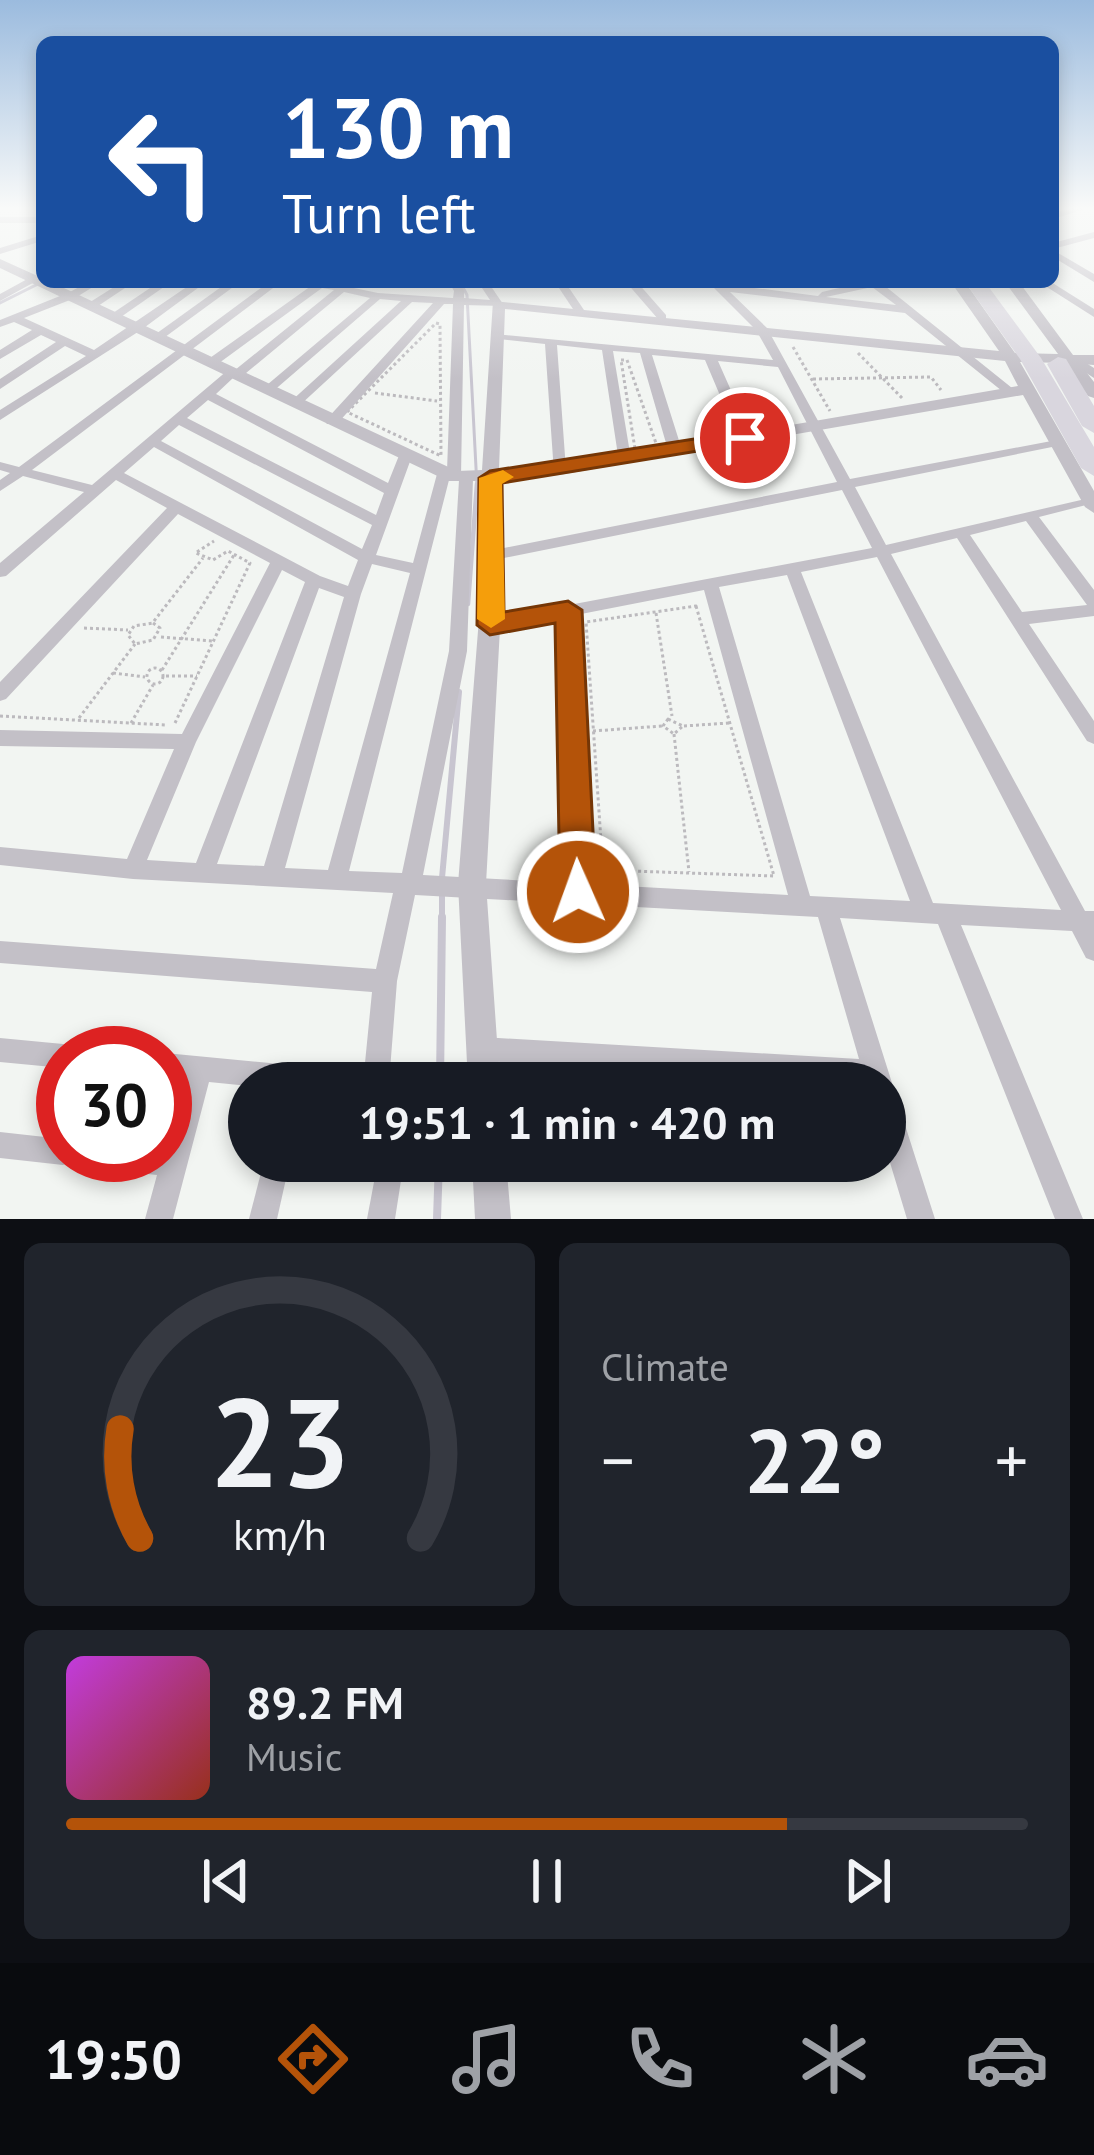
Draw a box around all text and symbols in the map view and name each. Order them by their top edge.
text: 130 m [282,72,514,181]
icon: left [84,84,240,240]
text: Turn left [282,178,476,248]
pin [694,387,796,489]
icon: arrive [712,405,778,471]
position arrow [515,829,641,955]
speed limit sign: 30 [36,1026,192,1182]
text: 19:51 · 1 min · 420 m [359,1093,775,1151]
text: Climate [601,1341,729,1392]
text: 23 [209,1360,350,1521]
text: 22° [744,1401,885,1518]
text: − [601,1417,634,1502]
text: + [995,1417,1028,1502]
text: km/h [232,1505,327,1561]
text: 89.2 FM [246,1673,404,1731]
text: Music [246,1731,342,1782]
icon: previous [193,1848,259,1914]
icon: pause [514,1848,580,1914]
icon: next [835,1848,901,1914]
icon: directions [271,2017,355,2101]
icon: music [445,2017,529,2101]
icon: phone [618,2017,702,2101]
icon: climate [792,2017,876,2101]
icon: car [965,2017,1049,2101]
text: 19:50 [45,2024,182,2094]

